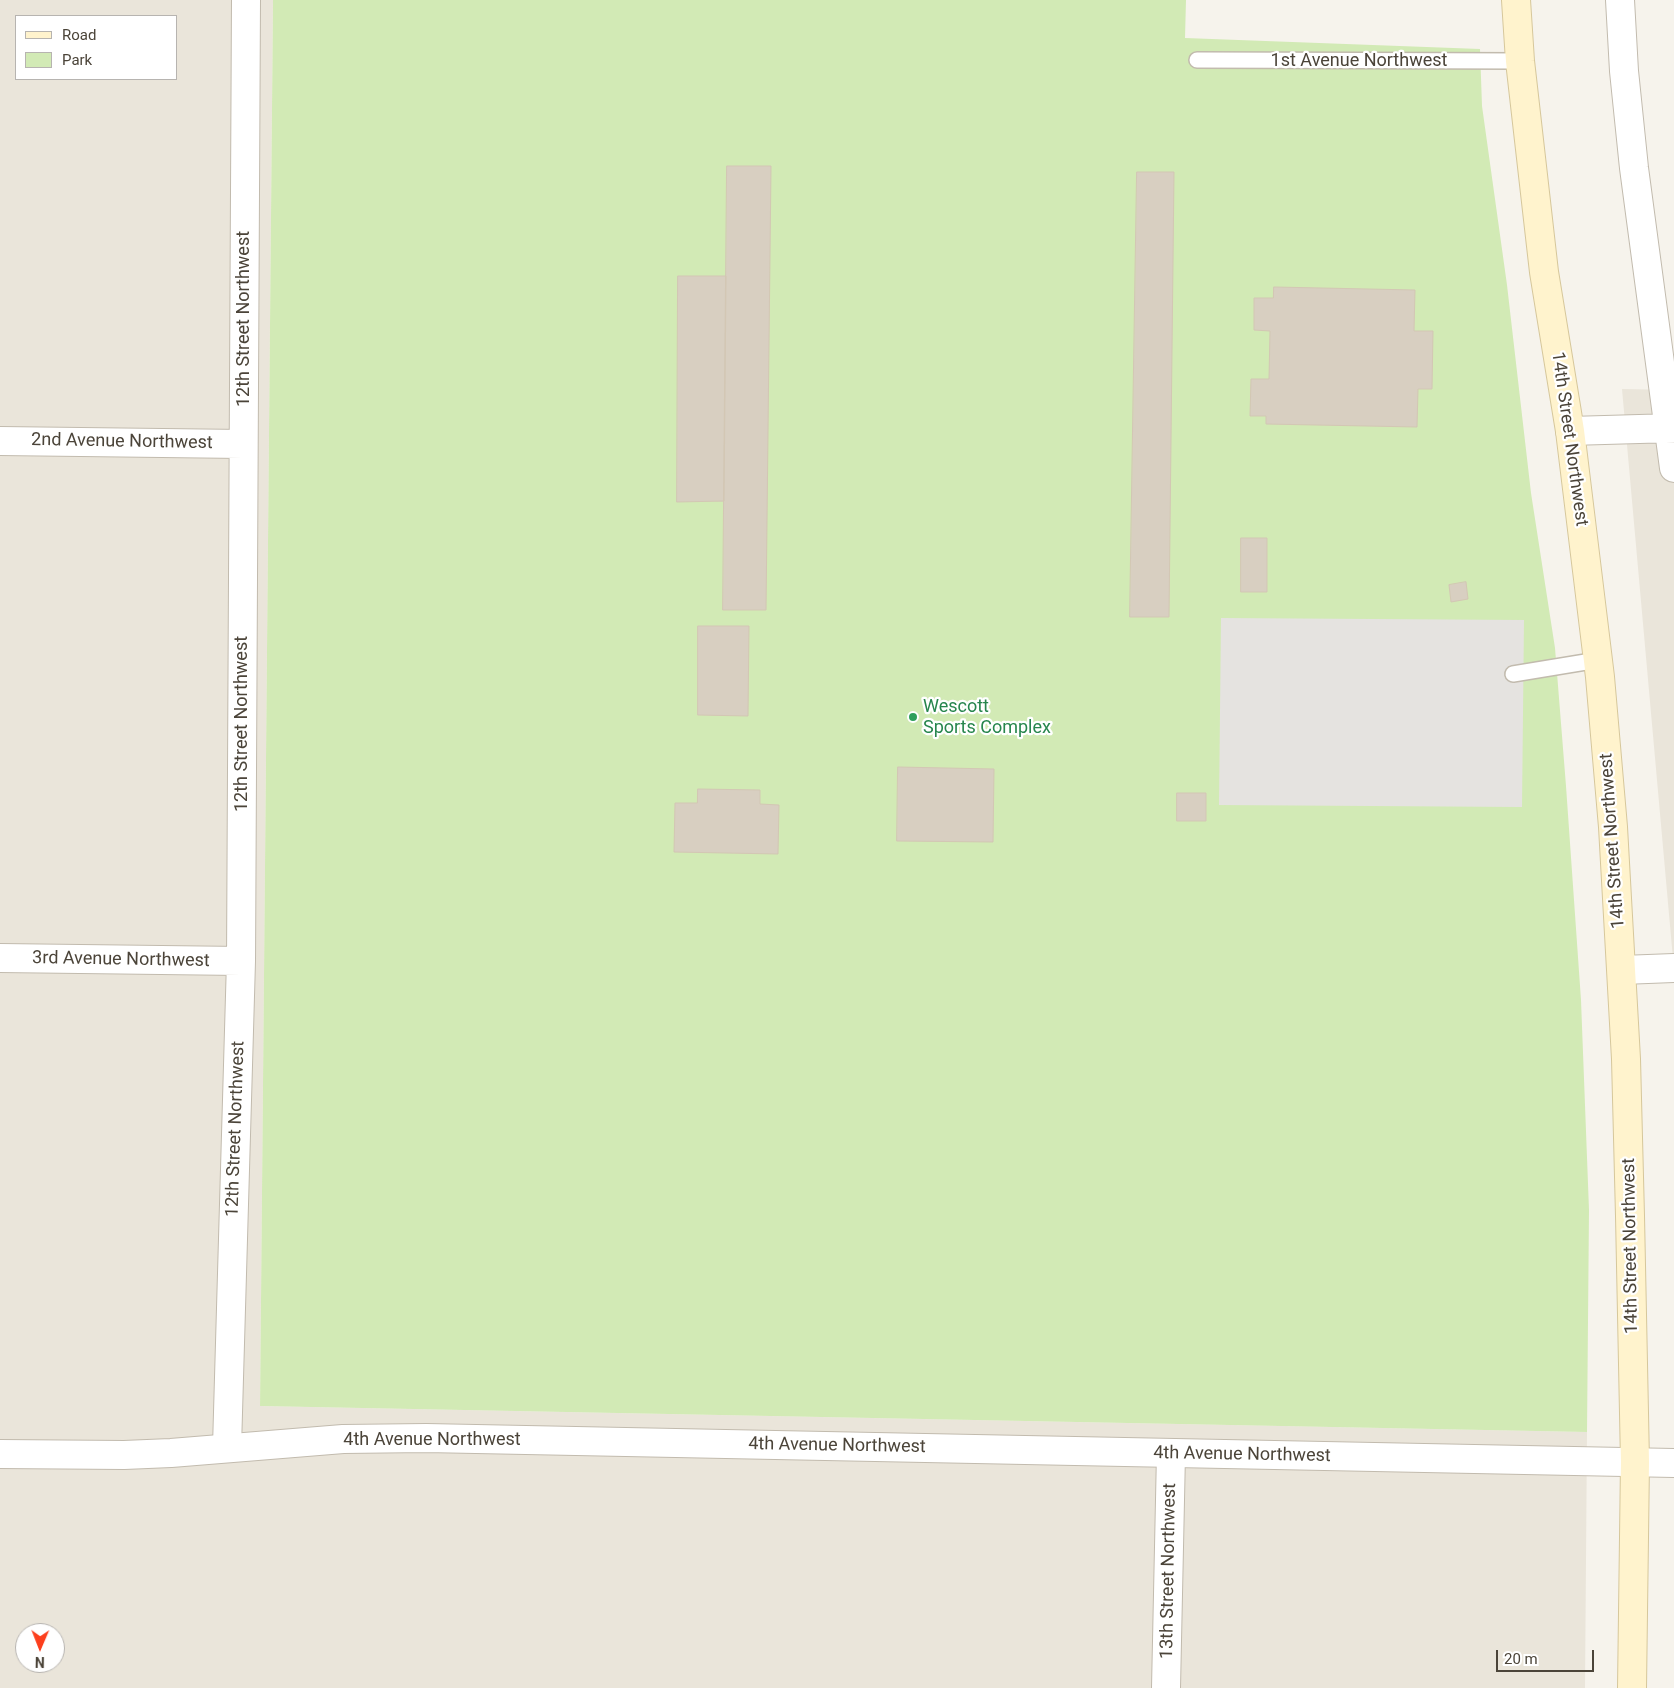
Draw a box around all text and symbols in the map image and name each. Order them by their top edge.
legend [15,15,178,80]
text: Road [62,26,96,44]
street label: 1st Avenue Northwest [1271,50,1447,72]
text: Park [62,51,92,69]
street label: 12th Street Northwest [233,231,255,407]
street label: 14th Street Northwest [1546,350,1592,528]
street label: 2nd Avenue Northwest [31,430,213,454]
street label: 12th Street Northwest [231,636,253,812]
place label: Wescott Sports Complex [923,696,1051,739]
marker: Wescott Sports Complex [907,711,919,723]
street label: 14th Street Northwest [1596,752,1630,930]
street label: 3rd Avenue Northwest [32,948,210,972]
street label: 12th Street Northwest [222,1041,250,1217]
street label: 14th Street Northwest [1619,1158,1643,1334]
street label: 4th Avenue Northwest [343,1429,521,1451]
street label: 4th Avenue Northwest [748,1434,926,1458]
street label: 4th Avenue Northwest [1153,1443,1331,1467]
street label: 13th Street Northwest [1157,1483,1181,1659]
north arrow [15,1623,65,1673]
scale bar [1499,1640,1596,1672]
text: 20 m [1504,1650,1538,1668]
text: N [35,1654,45,1670]

